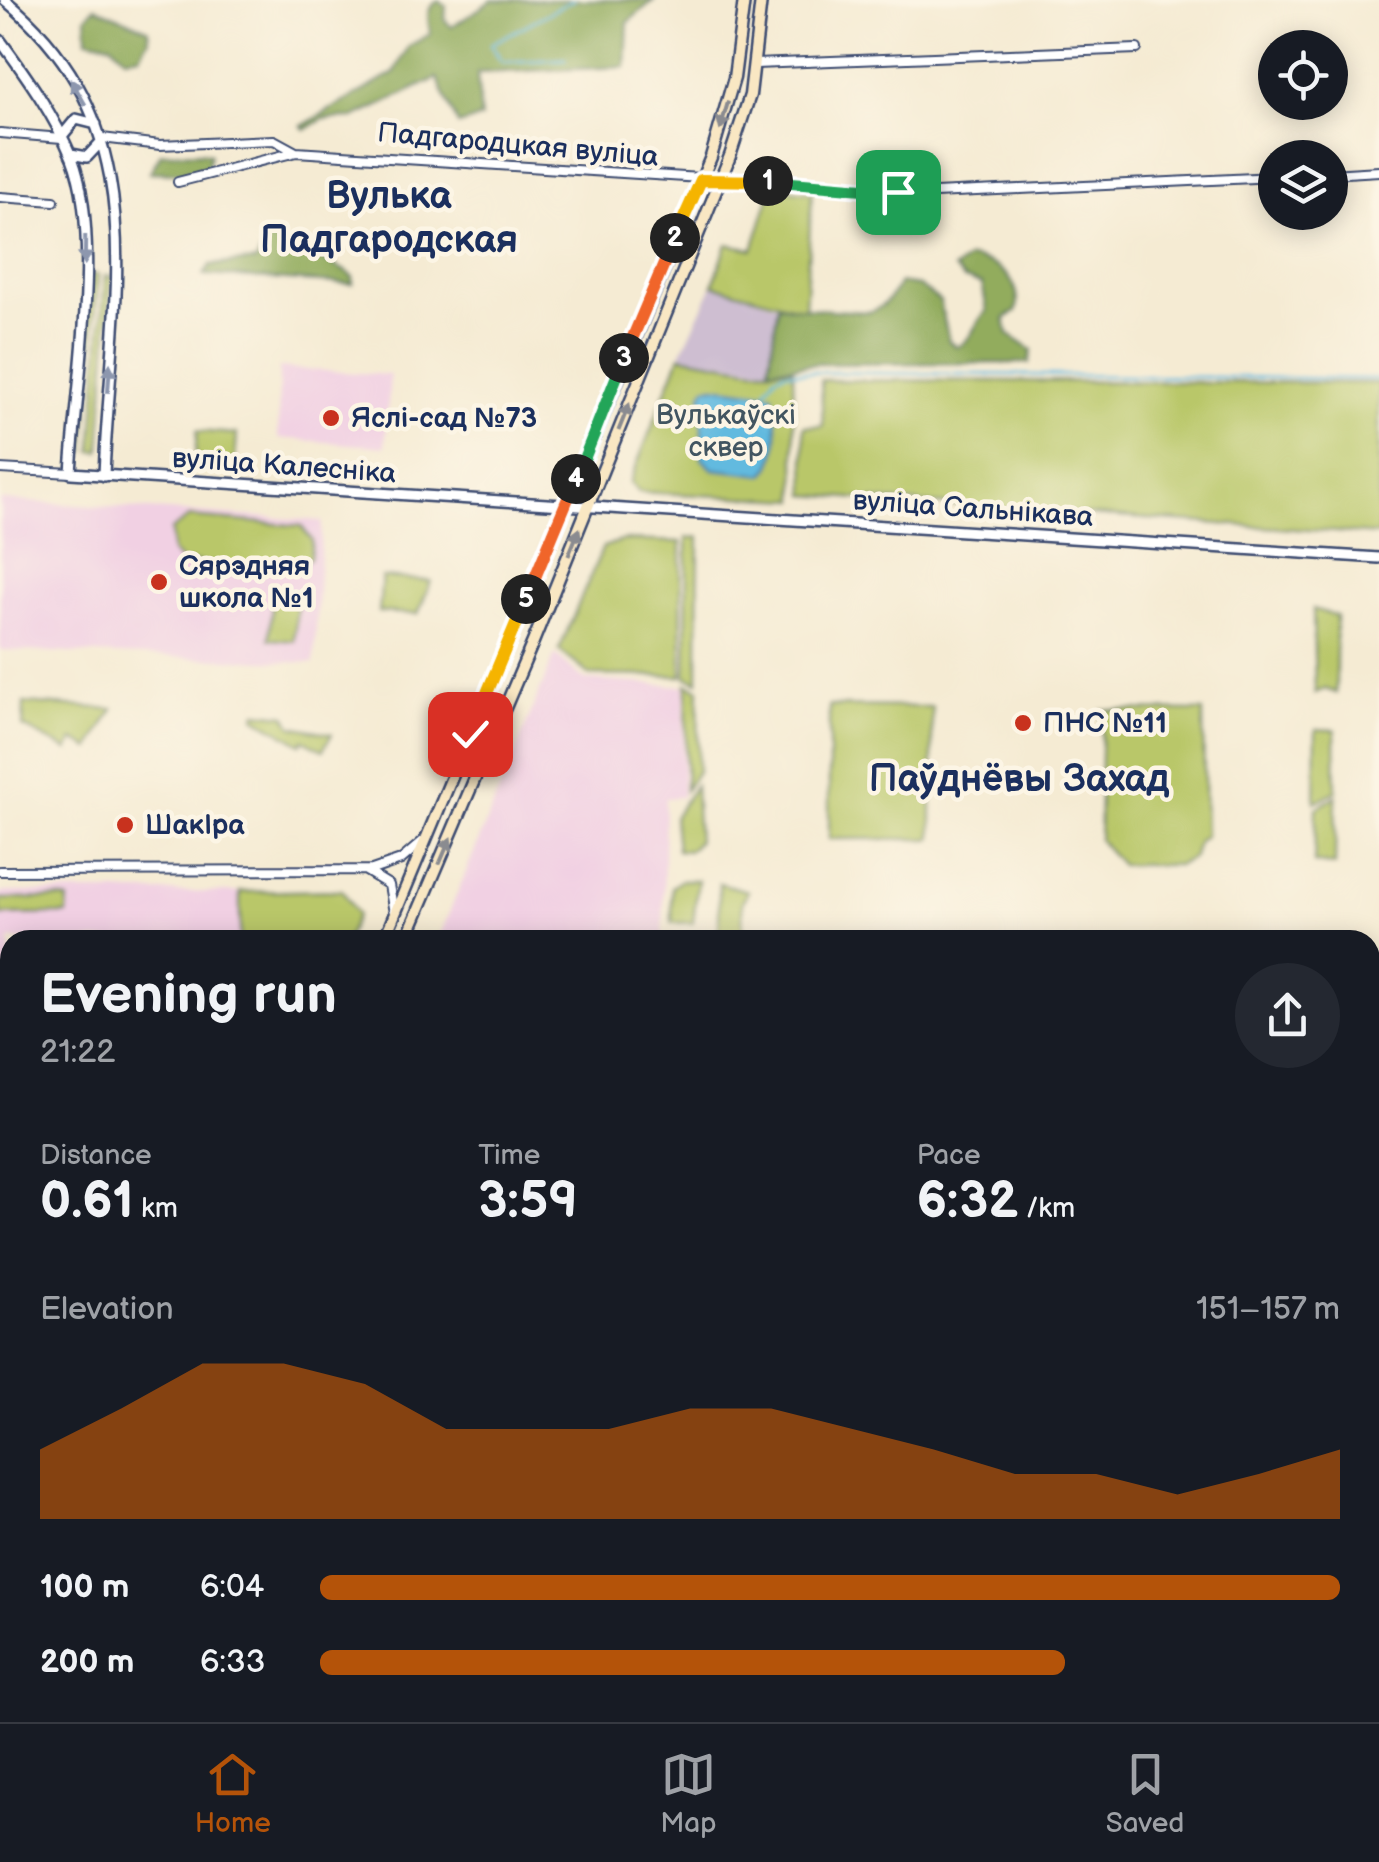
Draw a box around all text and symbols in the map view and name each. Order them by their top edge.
map controls [1258,30,1348,230]
button: locate [1258,30,1348,120]
one-way arrow [70,77,87,106]
one-way arrow [716,101,731,132]
street label: Падгародцкая вуліца [376,116,660,174]
button: layers [1258,140,1348,230]
pin [856,150,941,235]
pin: 1 [743,156,793,206]
text: 1 [762,164,774,197]
icon: arrive [871,165,926,220]
district label: Вулька Падгародская [260,174,518,263]
pin: 2 [650,213,700,263]
text: 2 [667,221,683,254]
one-way arrow [76,235,92,267]
pin: 3 [599,333,649,383]
text: 3 [616,341,632,374]
one-way arrow [102,362,118,394]
park label: Вулькаўскі сквер [656,399,796,464]
one-way arrow [617,401,633,431]
place label: Яслі-сад №73 [351,402,537,435]
marker: Яслі-сад №73 [320,407,342,429]
street label: вуліца Калесніка [171,442,398,490]
pin: 4 [551,454,601,504]
text: 4 [568,462,584,495]
street label: вуліца Сальнікава [852,484,1095,534]
one-way arrow [566,527,582,557]
place label: Сярэдняя школа №1 [179,550,314,615]
marker: Сярэдняя школа №1 [148,571,170,593]
pin: 5 [501,574,551,624]
text: 5 [518,582,534,615]
pin [428,692,513,777]
icon: check [443,707,498,762]
place label: ПНС №11 [1043,707,1167,740]
marker: ПНС №11 [1012,712,1034,734]
district label: Паўднёвы Захад [869,757,1170,802]
place label: ШакІра [145,809,245,842]
marker: ШакІра [114,814,136,836]
one-way arrow [437,835,453,865]
text: Evening run [40,962,337,1029]
button: share [1235,963,1340,1068]
text: 21:22 [40,1033,115,1072]
text: Distance [40,1139,152,1172]
text: Time [478,1139,540,1172]
text: Pace [917,1139,981,1172]
text: 0.61 [40,1172,134,1232]
text: 3:59 [478,1172,578,1232]
text: 6:32 [917,1172,1018,1232]
text: km [134,1192,178,1225]
text: /km [1018,1192,1075,1225]
text: Elevation [40,1290,173,1329]
text: 151–157 m [1196,1290,1340,1329]
text: 100 m [40,1568,129,1607]
text: 6:04 [200,1568,264,1607]
text: 200 m [40,1643,134,1682]
text: 6:33 [200,1643,265,1682]
tab: Home [195,1747,271,1840]
tab: Map [660,1747,716,1840]
tab: Saved [1106,1747,1184,1840]

